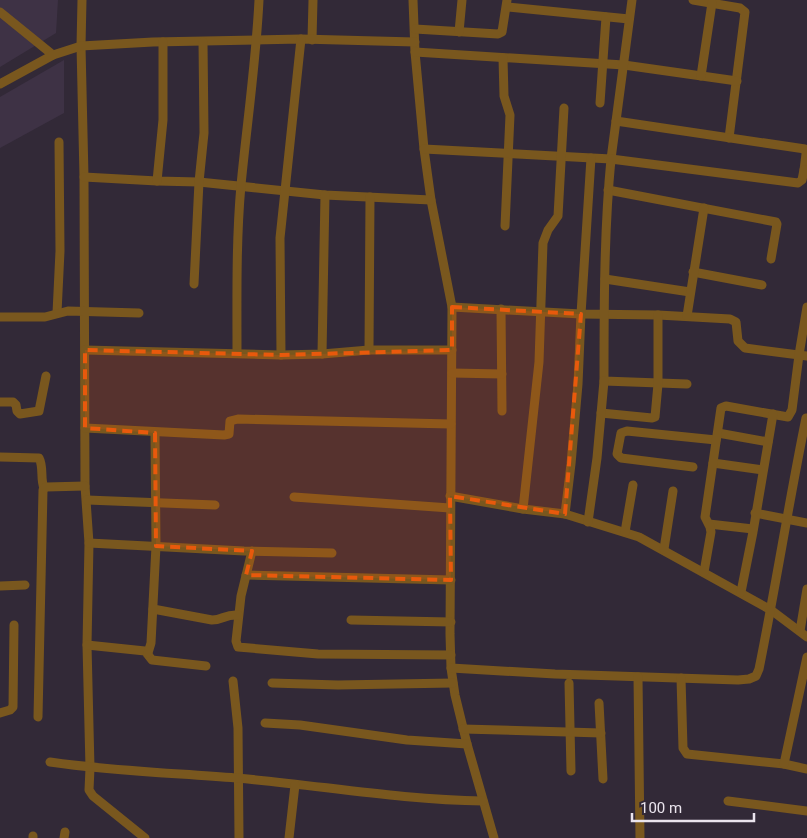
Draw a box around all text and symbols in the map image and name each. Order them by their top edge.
scale bar [632,790,754,822]
text: 100 m [640,799,682,817]

